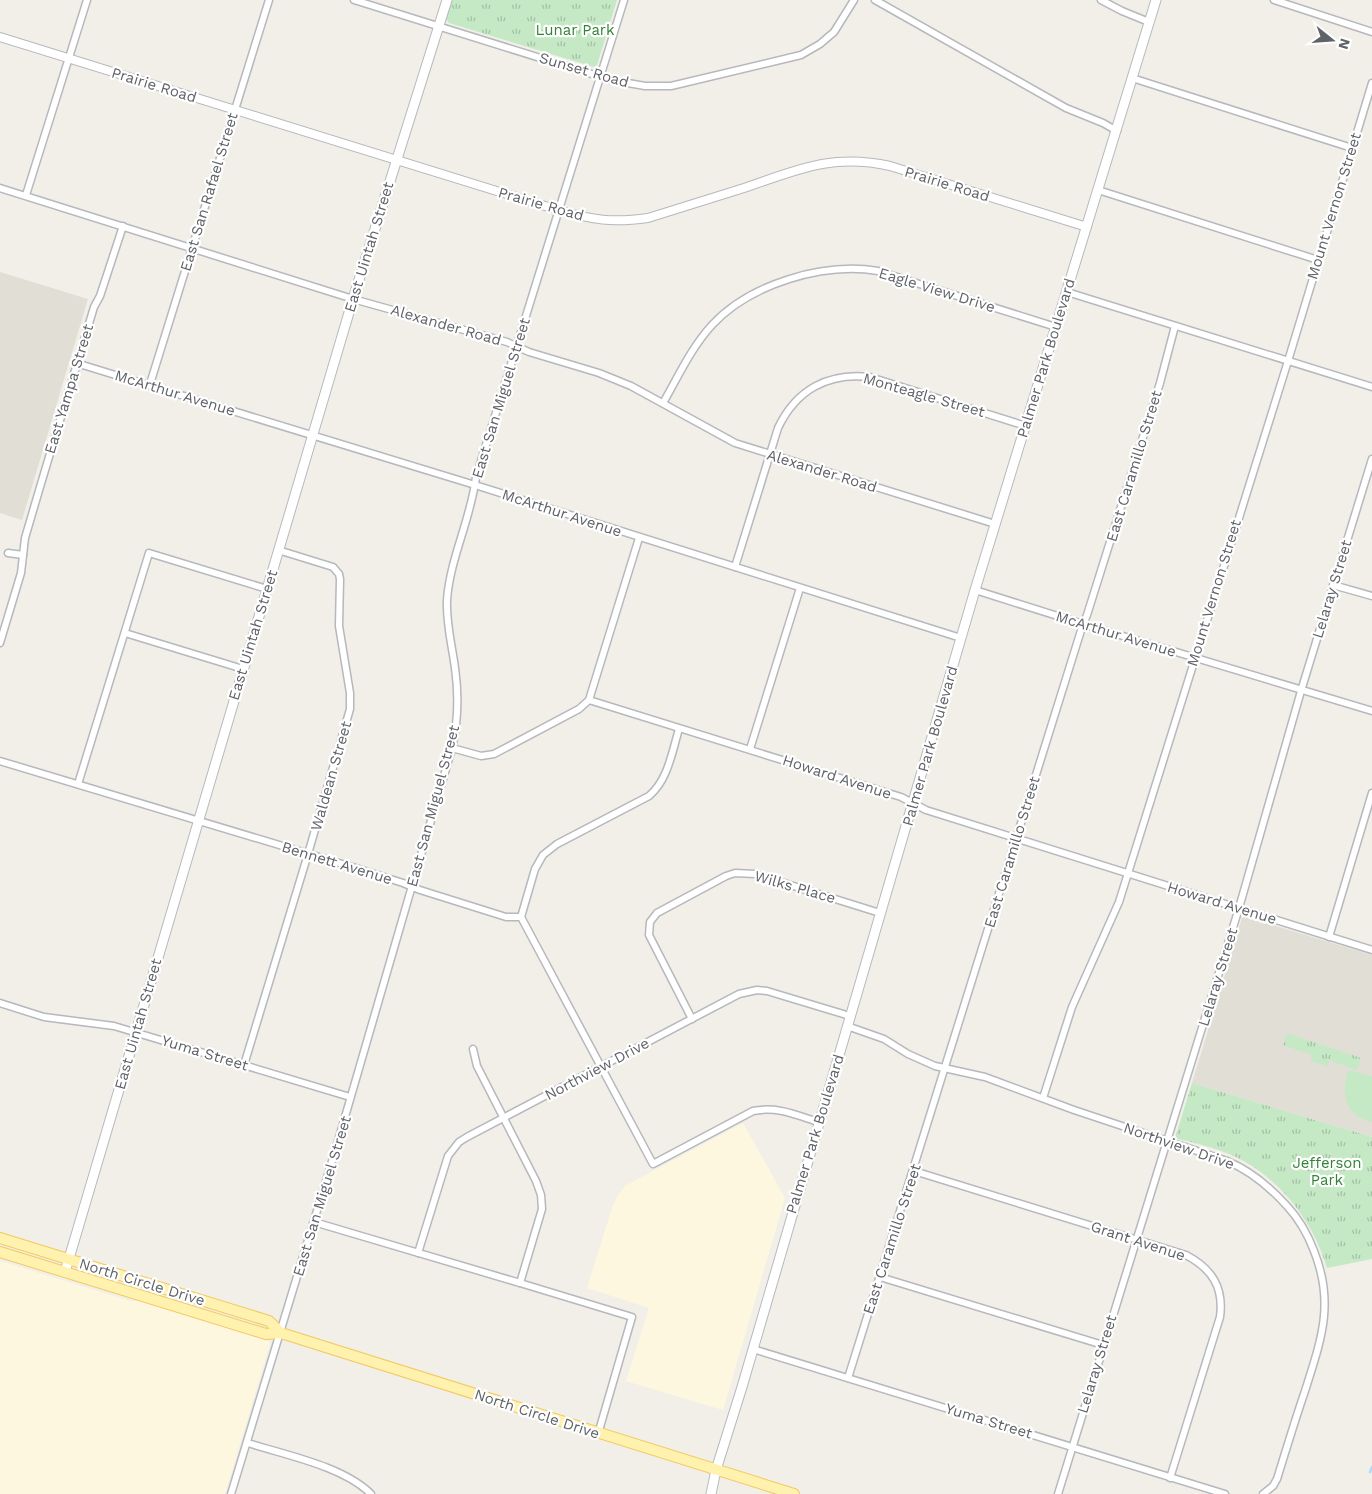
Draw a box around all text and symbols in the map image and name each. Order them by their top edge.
north arrow [1307,15,1357,65]
park label: Lunar Park [536,21,615,39]
text: N [1335,37,1354,51]
street label: Sunset Road [537,49,631,91]
street label: Prairie Road [109,64,199,106]
street label: East San Rafael Street [176,110,242,274]
street label: Mount Vernon Street [1303,130,1365,282]
street label: Prairie Road [902,163,992,205]
street label: East Uintah Street [341,179,398,314]
street label: Prairie Road [496,183,586,225]
street label: Eagle View Drive [877,264,997,316]
street label: Palmer Park Boulevard [1013,276,1079,440]
street label: Alexander Road [389,301,503,349]
street label: East San Miguel Street [468,315,534,480]
street label: East Yampa Street [41,321,97,456]
street label: McArthur Avenue [113,366,237,420]
street label: Monteagle Street [861,369,988,421]
street label: East Caramillo Street [1102,387,1166,544]
street label: Alexander Road [765,446,879,496]
street label: McArthur Avenue [500,485,624,541]
street label: Mount Vernon Street [1183,517,1245,669]
street label: Lelaray Street [1308,537,1356,640]
street label: East Uintah Street [225,567,282,702]
street label: McArthur Avenue [1054,607,1178,661]
street label: Palmer Park Boulevard [899,664,961,828]
street label: Waldean Street [307,719,355,833]
street label: East San Miguel Street [403,722,463,889]
street label: Howard Avenue [780,751,894,803]
street label: East Caramillo Street [980,773,1044,930]
street label: Bennett Avenue [280,838,394,888]
street label: Wilks Place [752,867,838,907]
street label: Howard Avenue [1165,878,1279,928]
street label: Lelaray Street [1194,925,1242,1028]
street label: East Uintah Street [111,956,166,1092]
street label: Yuma Street [159,1031,251,1075]
street label: Northview Drive [542,1034,652,1104]
street label: Palmer Park Boulevard [782,1052,848,1216]
street label: East San Miguel Street [289,1113,355,1278]
street label: Northview Drive [1121,1119,1237,1173]
park label: Jefferson Park [1292,1154,1362,1189]
street label: East Caramillo Street [859,1161,925,1317]
street label: Grant Avenue [1088,1217,1188,1265]
street label: North Circle Drive [77,1254,207,1310]
street label: Lelaray Street [1073,1312,1121,1415]
street label: North Circle Drive [472,1385,602,1443]
street label: Yuma Street [943,1399,1035,1443]

